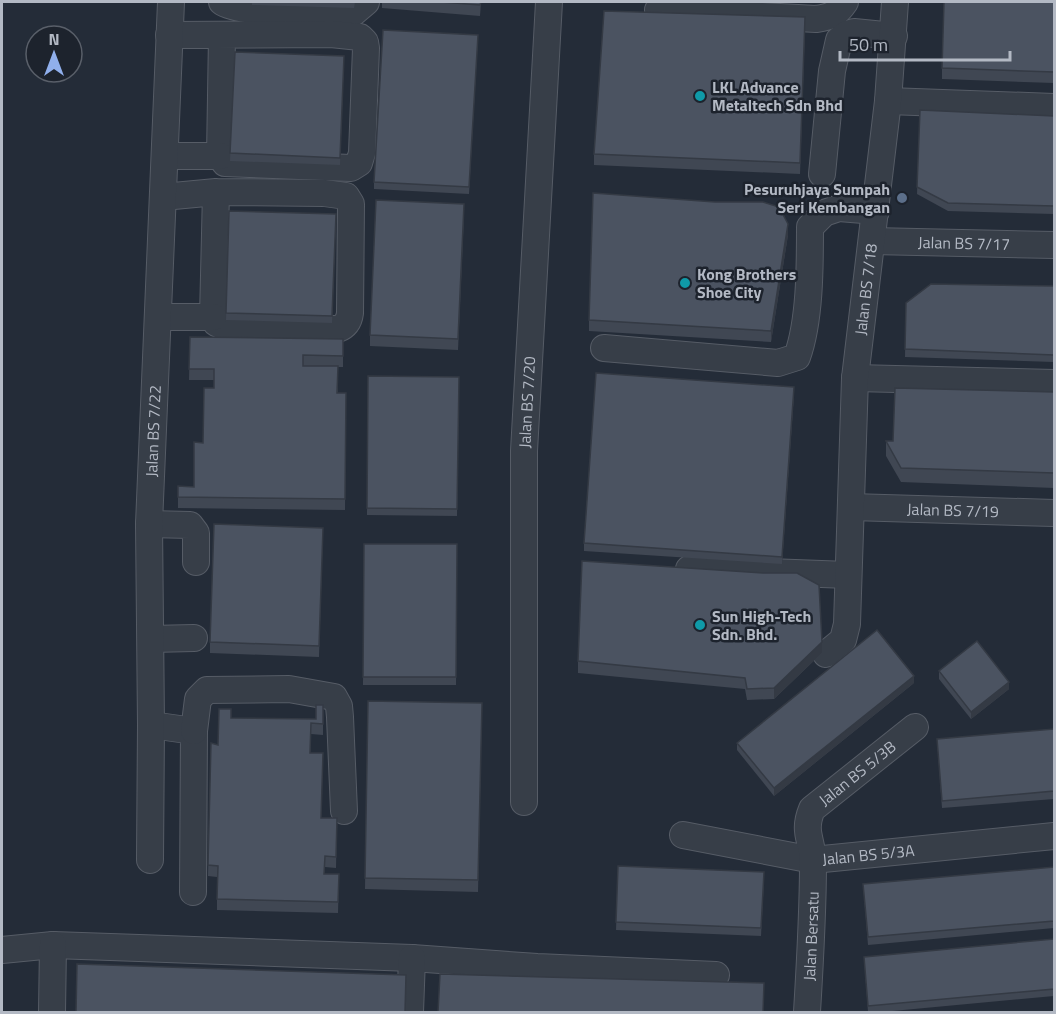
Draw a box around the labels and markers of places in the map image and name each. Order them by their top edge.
place label: LKL Advance Metaltech Sdn Bhd [712,75,843,117]
marker: LKL Advance Metaltech Sdn Bhd [693,89,707,103]
place label: Pesuruhjaya Sumpah Seri Kembangan [744,177,890,219]
marker: Pesuruhjaya Sumpah Seri Kembangan [895,191,909,205]
place label: Kong Brothers Shoe City [697,262,796,304]
marker: Kong Brothers Shoe City [678,276,692,290]
place label: Sun High-Tech Sdn. Bhd. [712,604,811,646]
marker: Sun High-Tech Sdn. Bhd. [693,618,707,632]

